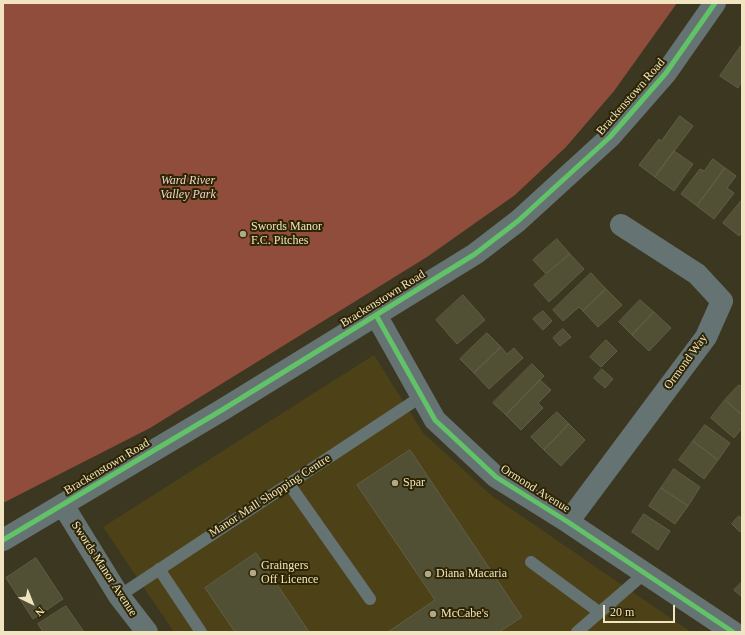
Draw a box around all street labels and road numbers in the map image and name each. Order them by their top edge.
street label: Brackenstown Road [594,56,668,138]
street label: Brackenstown Road [338,267,428,331]
street label: Ormond Way [661,332,711,392]
street label: Brackenstown Road [62,436,152,498]
street label: Manor Mall Shopping Centre [207,451,333,541]
street label: Ormond Avenue [498,462,572,516]
street label: Swords Manor Avenue [68,519,140,619]

